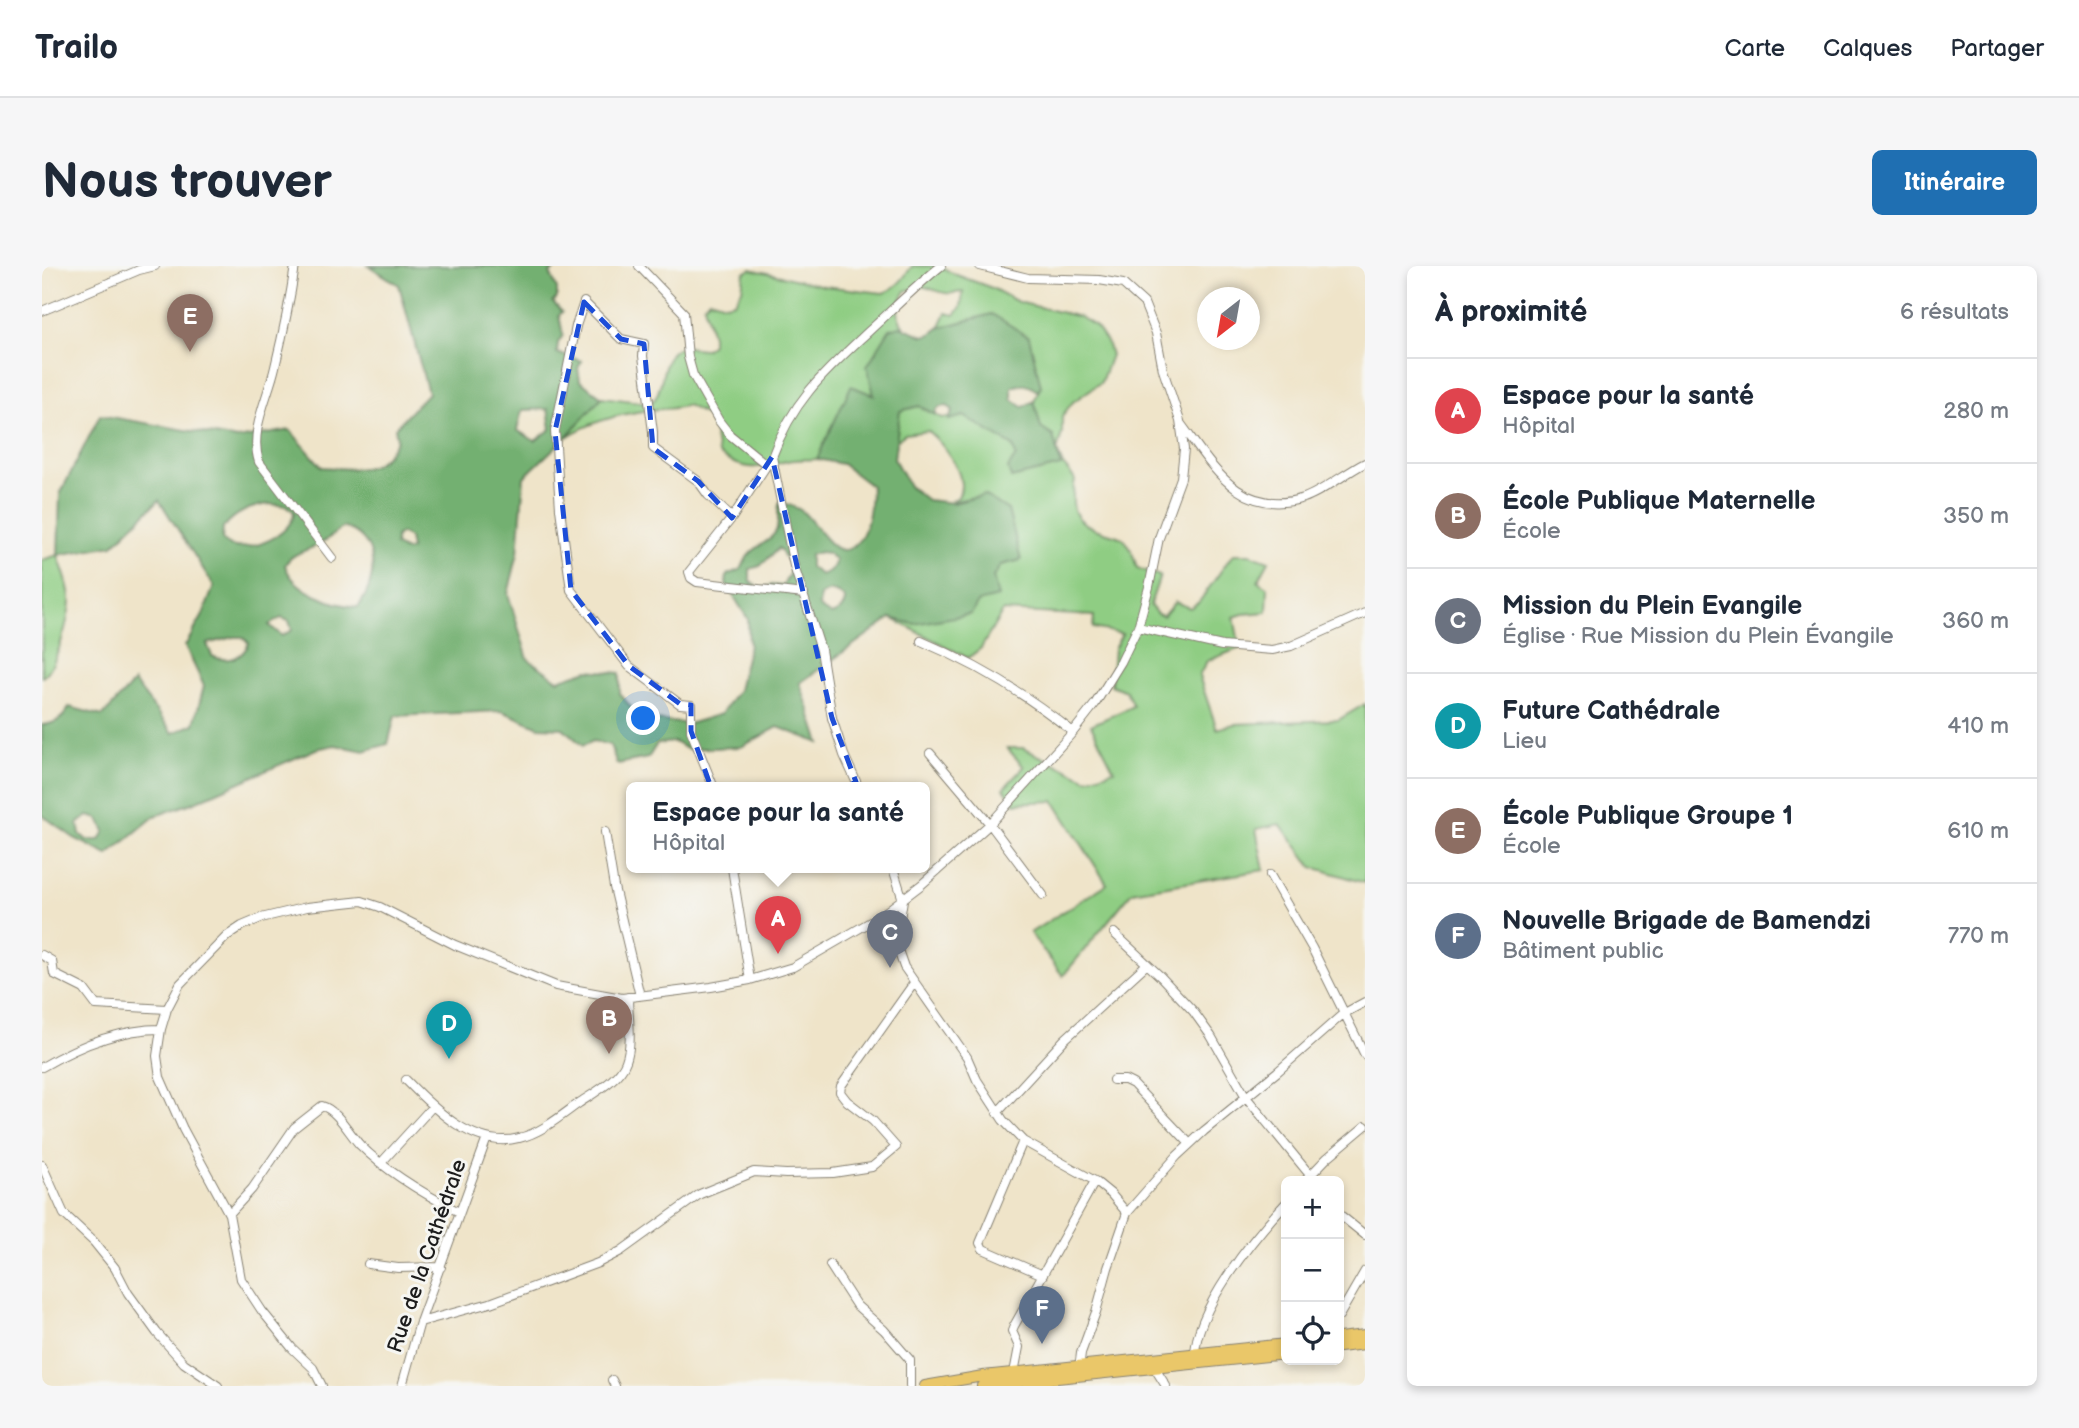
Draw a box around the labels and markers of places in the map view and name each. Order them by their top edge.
pin: E [167,294,213,352]
pin: A [755,896,801,954]
pin: C [867,910,913,968]
pin: B [586,996,632,1054]
pin: D [426,1001,472,1059]
pin: F [1019,1286,1065,1344]

